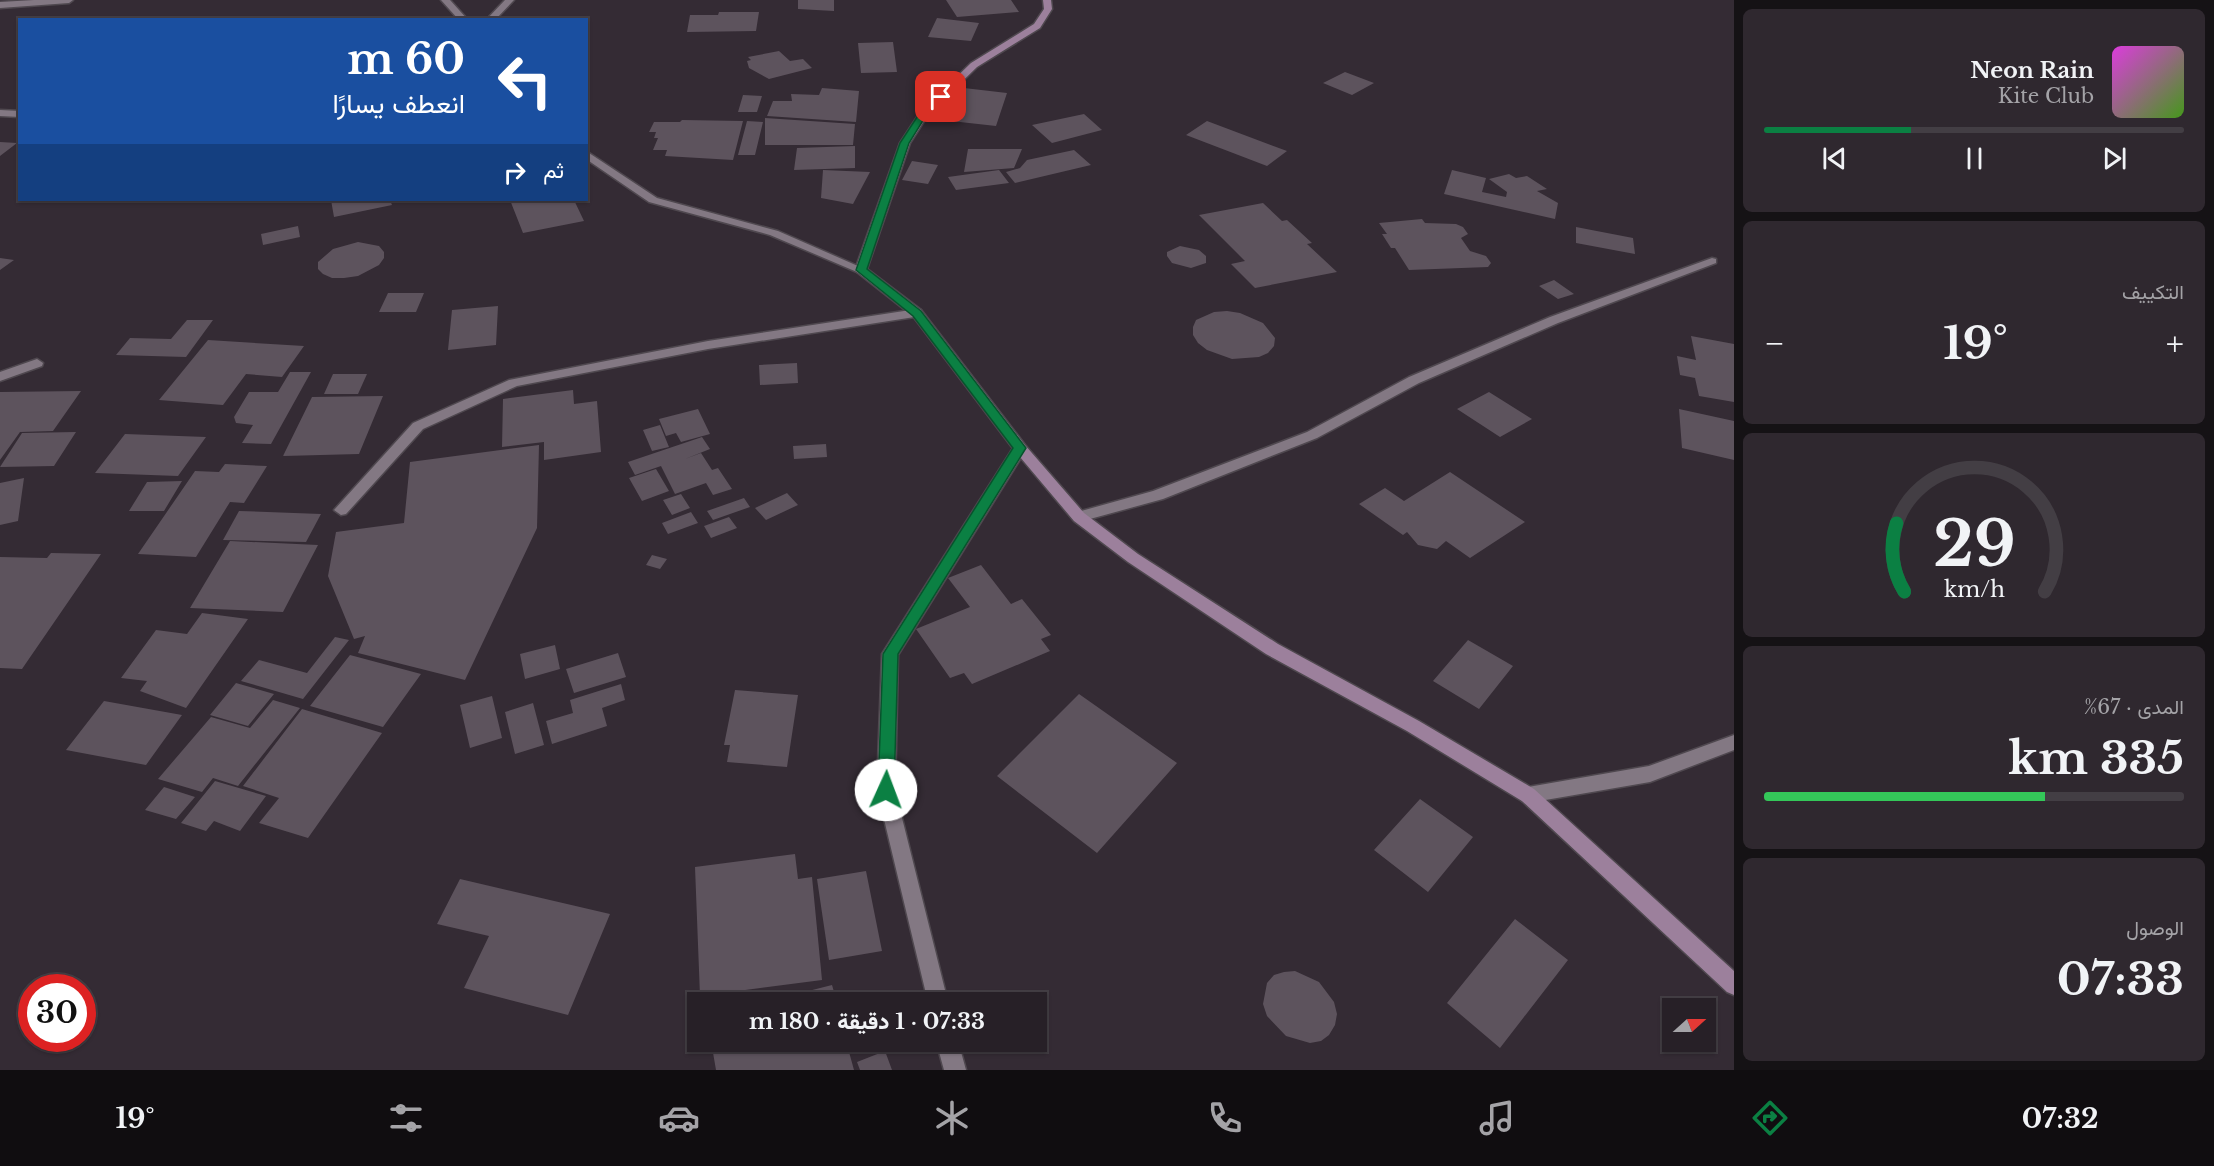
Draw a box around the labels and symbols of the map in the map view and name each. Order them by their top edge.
pin [915,71,966,122]
position arrow [854,758,918,822]
speed limit sign: 30 [18,974,96,1052]
north arrow [1662,998,1716,1052]

